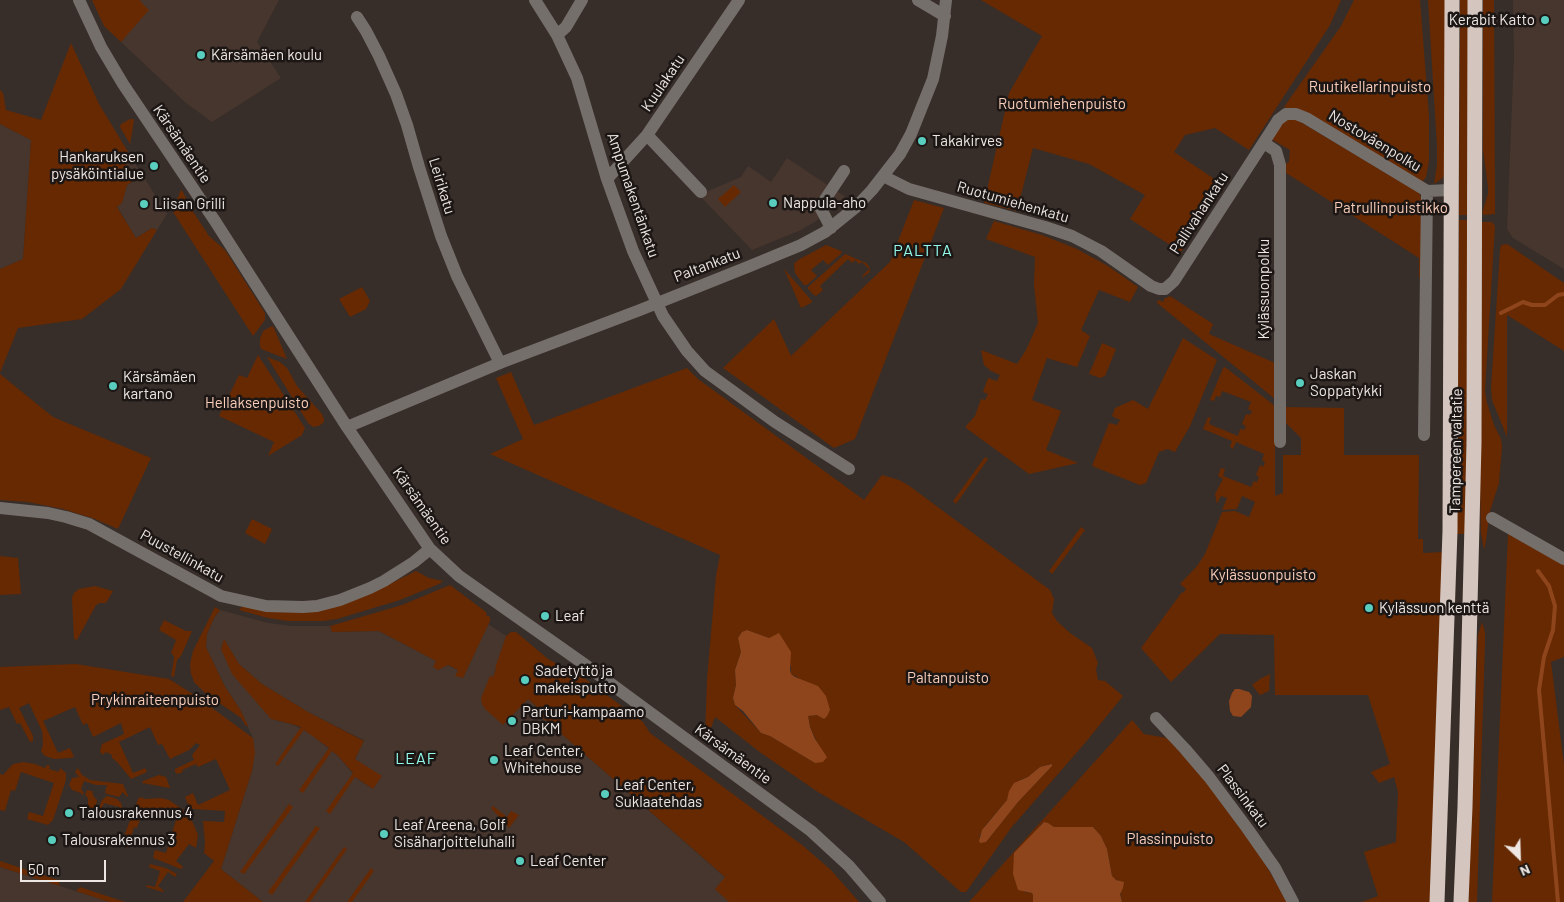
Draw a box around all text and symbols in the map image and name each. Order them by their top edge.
place label: Kerabit Katto [1449,11,1535,29]
marker: Kerabit Katto [1539,14,1551,26]
place label: Kärsämäen koulu [211,46,322,64]
marker: Kärsämäen koulu [195,49,207,61]
street label: Kuulakatu [637,51,689,115]
park label: Ruutikellarinpuisto [1309,78,1431,96]
park label: Ruotumiehenpuisto [998,95,1126,113]
street label: Kärsämäentie [149,101,215,187]
street label: Nostoväenpolku [1326,106,1424,176]
street label: Ampumakentänkatu [603,130,663,260]
place label: Takakirves [932,132,1002,150]
marker: Takakirves [916,135,928,147]
place label: Hankaruksen pysäköintialue [51,148,144,183]
street label: Leirikatu [425,156,459,216]
marker: Hankaruksen pysäköintialue [148,160,160,172]
street label: Pallivahankatu [1166,169,1232,257]
street label: Ruotumiehenkatu [955,177,1071,227]
place label: Nappula-aho [783,194,866,212]
place label: Liisan Grilli [154,195,225,213]
marker: Nappula-aho [767,197,779,209]
marker: Liisan Grilli [138,198,150,210]
park label: Patrullinpuistikko [1334,199,1448,217]
street label: Kylässuonpolku [1255,239,1273,339]
district label: PALTTA [893,241,953,261]
street label: Paltankatu [671,244,743,286]
place label: Jaskan Soppatykki [1310,365,1382,400]
place label: Kärsämäen kartano [123,368,196,403]
marker: Jaskan Soppatykki [1294,377,1306,389]
marker: Kärsämäen kartano [107,380,119,392]
street label: Tampereen valtatie [1446,388,1466,514]
park label: Hellaksenpuisto [205,394,309,412]
street label: Kärsämäentie [389,464,455,548]
street label: Puustellinkatu [137,526,227,586]
park label: Kylässuonpuisto [1210,566,1316,584]
place label: Kylässuon kenttä [1379,599,1489,617]
marker: Kylässuon kenttä [1363,602,1375,614]
place label: Leaf [555,607,584,625]
marker: Leaf [539,610,551,622]
place label: Sadetyttö ja makeisputto [535,662,617,697]
park label: Paltanpuisto [907,669,989,687]
marker: Sadetyttö ja makeisputto [519,674,531,686]
park label: Prykinraiteenpuisto [91,691,219,709]
place label: Parturi-kampaamo DBKM [522,703,644,738]
marker: Parturi-kampaamo DBKM [506,715,518,727]
street label: Kärsämäentie [691,720,775,788]
place label: Leaf Center, Whitehouse [504,742,584,777]
district label: LEAF [395,749,437,769]
marker: Leaf Center, Whitehouse [488,754,500,766]
street label: Plassinkatu [1213,761,1273,831]
place label: Leaf Center, Suklaatehdas [615,776,702,811]
marker: Leaf Center, Suklaatehdas [599,788,611,800]
place label: Talousrakennus 4 [79,804,193,822]
marker: Talousrakennus 4 [63,807,75,819]
place label: Leaf Areena, Golf Sisäharjoitteluhalli [394,816,515,851]
marker: Leaf Areena, Golf Sisäharjoitteluhalli [378,828,390,840]
park label: Plassinpuisto [1127,830,1213,848]
place label: Talousrakennus 3 [62,831,175,849]
north arrow [1494,832,1544,882]
marker: Talousrakennus 3 [46,834,58,846]
scale bar [22,850,109,882]
place label: Leaf Center [530,852,606,870]
marker: Leaf Center [514,855,526,867]
text: 50 m [28,860,60,878]
text: N [1518,862,1533,881]

